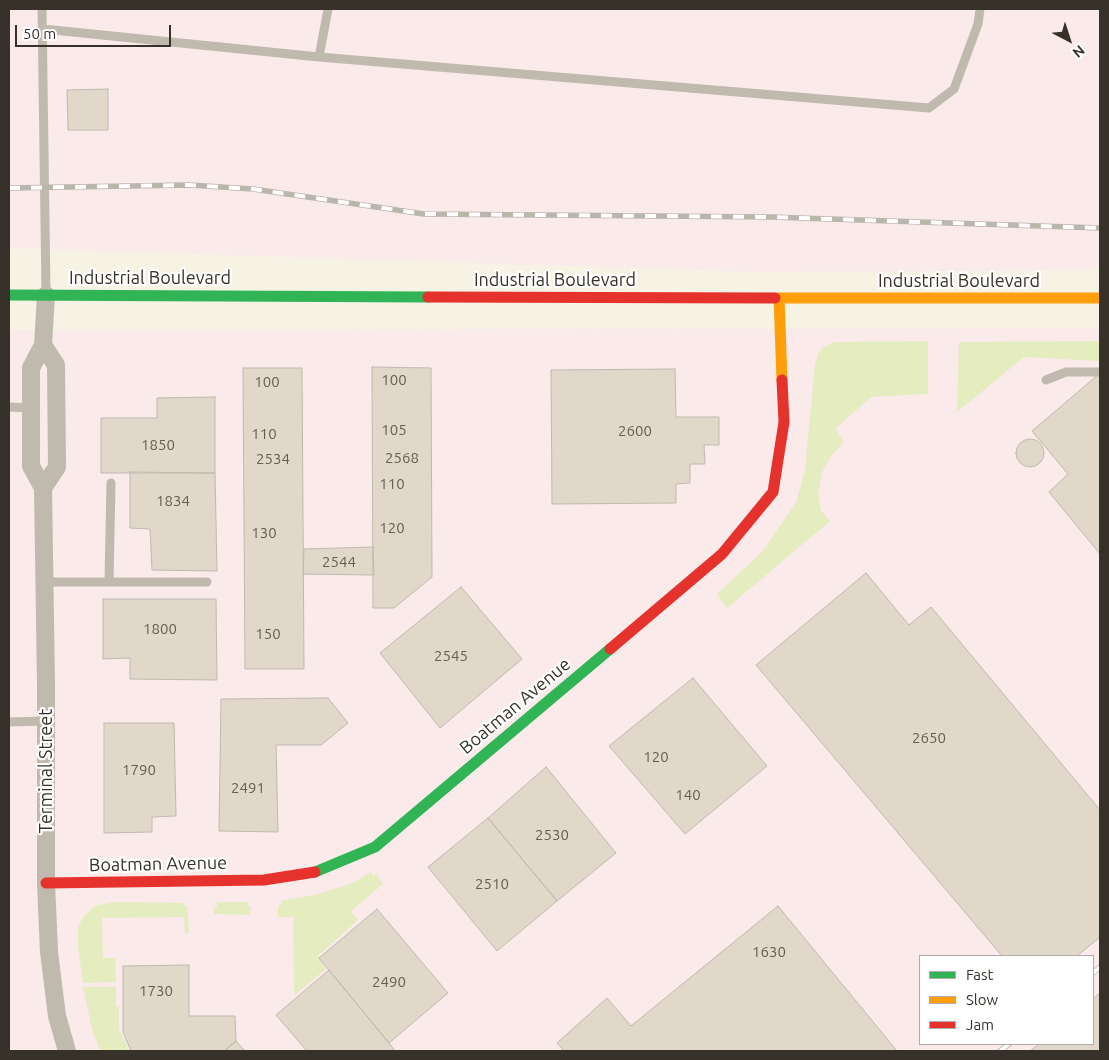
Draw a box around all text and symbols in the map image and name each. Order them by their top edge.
scale bar [18,15,174,47]
north arrow [1044,15,1094,65]
text: 50 m [23,25,56,42]
text: N [1070,42,1088,61]
street label: Industrial Boulevard [69,267,231,289]
street label: Industrial Boulevard [474,269,636,291]
street label: Industrial Boulevard [878,270,1040,292]
house number: 100 [381,371,407,389]
house number: 100 [254,373,280,391]
house number: 105 [381,421,407,439]
house number: 2600 [618,422,652,440]
house number: 110 [251,425,277,443]
house number: 1850 [141,436,175,454]
house number: 2568 [385,449,419,467]
house number: 2534 [256,450,290,468]
house number: 110 [379,475,405,493]
house number: 1834 [156,492,190,510]
house number: 120 [379,519,405,537]
house number: 130 [251,524,277,542]
house number: 2544 [322,553,356,571]
house number: 1800 [143,620,177,638]
house number: 150 [255,625,281,643]
house number: 2545 [434,647,468,665]
street label: Boatman Avenue [455,653,575,759]
street label: Terminal Street [35,709,57,833]
house number: 2650 [912,729,946,747]
house number: 120 [643,748,669,766]
house number: 1790 [122,761,156,779]
house number: 2491 [231,779,265,797]
house number: 140 [675,786,701,804]
house number: 2530 [535,826,569,844]
street label: Boatman Avenue [89,852,227,876]
house number: 2510 [475,875,509,893]
house number: 1630 [752,943,786,961]
legend [919,955,1094,1045]
text: Fast [966,966,993,983]
house number: 2490 [372,973,406,991]
house number: 1730 [139,982,173,1000]
text: Slow [966,991,998,1008]
text: Jam [966,1016,994,1033]

